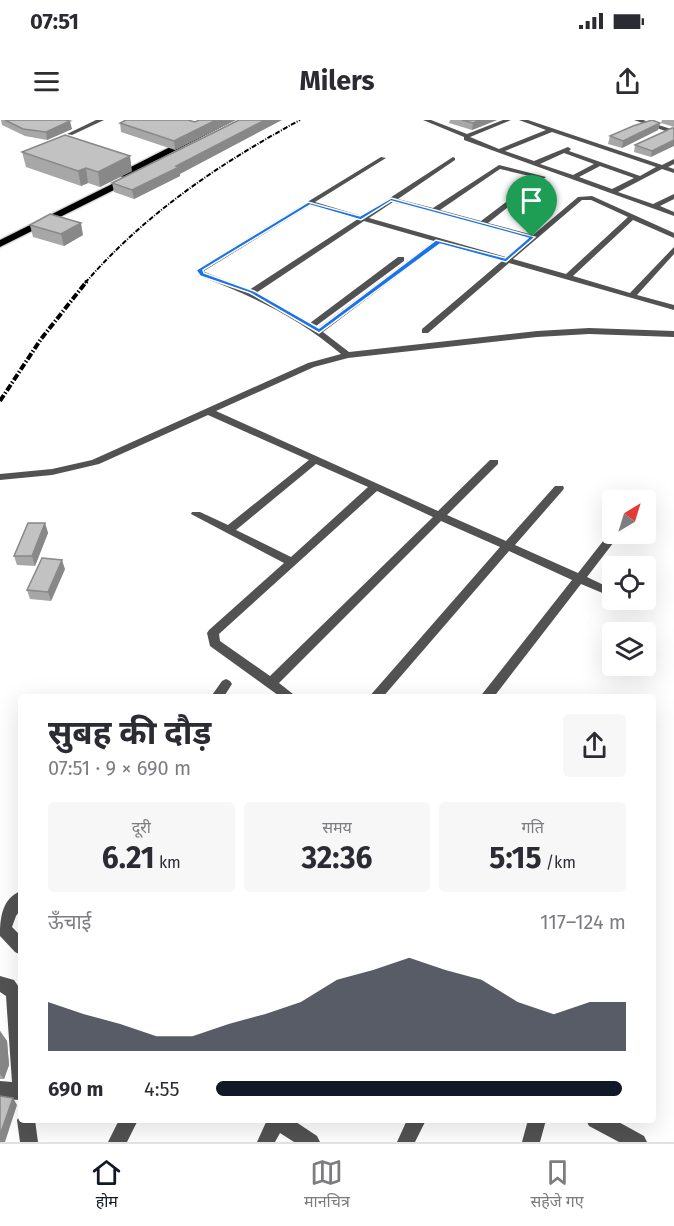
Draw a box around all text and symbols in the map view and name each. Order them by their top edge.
text: 07:51 [30,8,79,35]
icon: menu [30,65,63,98]
text: Milers [299,65,375,97]
icon: share [611,65,644,98]
pin [506,175,557,237]
icon: arrive [515,184,548,217]
north arrow [602,490,656,544]
map controls [602,490,656,676]
button: locate [602,556,656,610]
button: layers [602,622,656,676]
text: सुबह की दौड़ [48,713,211,753]
button: share [563,714,626,777]
text: 07:51 · 9 × 690 m [48,756,191,780]
text: दूरी [132,818,151,837]
text: समय [322,818,352,837]
text: गति [522,818,544,837]
text: 6.21 [102,840,155,876]
text: 32:36 [301,840,373,876]
text: 5:15 [489,840,542,876]
text: km [155,853,181,872]
text: /km [542,853,576,872]
text: ऊँचाई [48,910,91,934]
text: 117–124 m [540,910,626,934]
text: 690 m [48,1077,104,1101]
text: 4:55 [144,1077,179,1101]
tab: होम [90,1156,123,1214]
tab: मानचित्र [304,1156,350,1214]
tab: सहेजे गए [530,1156,584,1214]

